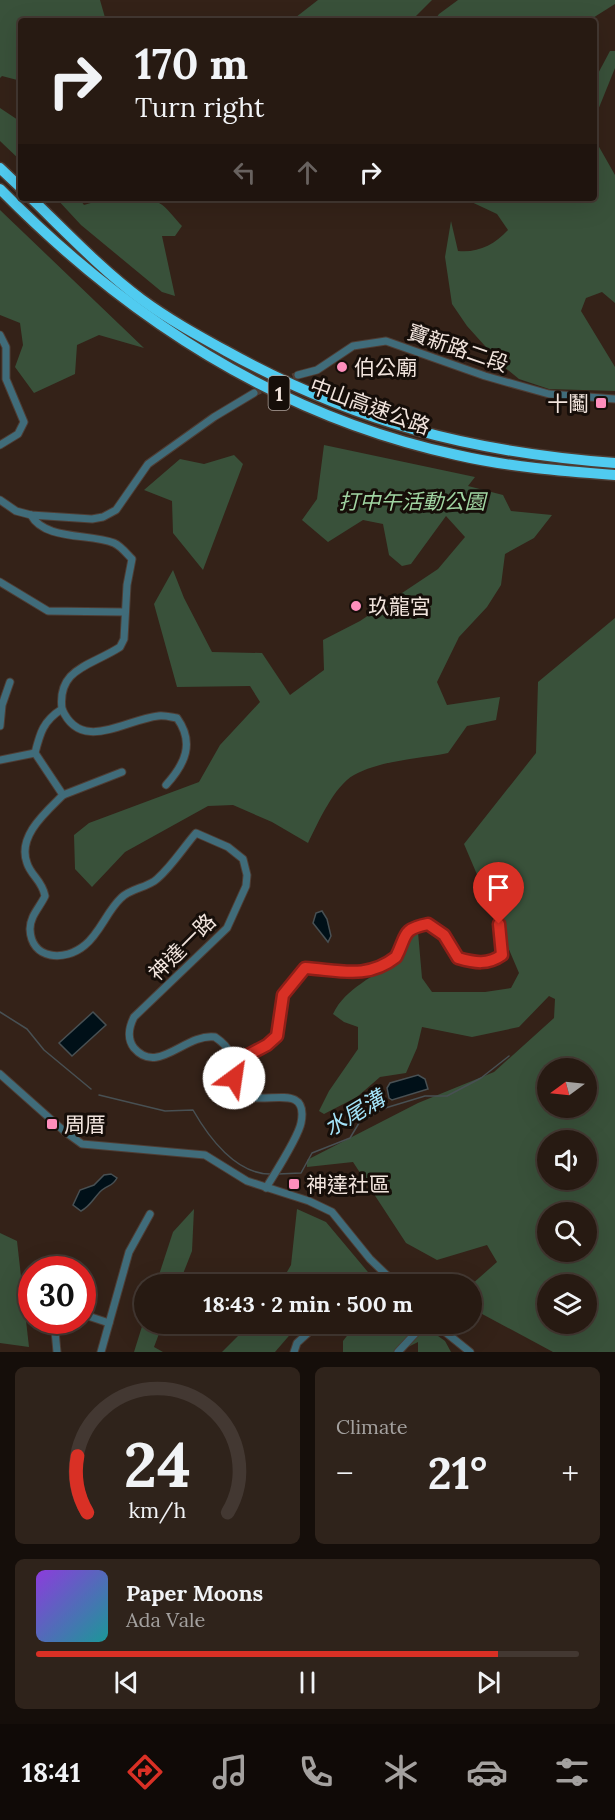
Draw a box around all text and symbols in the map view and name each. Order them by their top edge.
text: 170 m [135,37,248,91]
icon: right [36,42,114,120]
text: Turn right [135,90,264,124]
icon: left [228,156,261,189]
icon: ahead [291,156,324,189]
icon: right [354,156,387,189]
street label: 寶新路二段 [404,318,512,378]
place label: 伯公廟 [354,354,417,381]
marker: 伯公廟 [335,360,349,374]
street label: 中山高速公路 [306,372,434,440]
road number: 1 [268,376,290,410]
place label: 十鬮 [547,390,589,417]
marker: 十鬮 [594,396,608,410]
park label: 打中午活動公園 [339,488,488,515]
place label: 玖龍宮 [368,593,431,620]
marker: 玖龍宮 [349,599,363,613]
pin [473,862,524,924]
icon: arrive [482,871,515,904]
street label: 神達一路 [143,908,221,986]
position arrow [202,1046,266,1110]
north arrow [537,1058,597,1118]
map controls [537,1058,597,1334]
water label: 水尾溝 [318,1082,392,1142]
place label: 周厝 [64,1111,106,1138]
marker: 周厝 [45,1117,59,1131]
button: sound [537,1130,597,1190]
place label: 神達社區 [306,1171,390,1198]
marker: 神達社區 [287,1177,301,1191]
button: search [537,1202,597,1262]
speed limit sign: 30 [18,1256,96,1334]
button: layers [537,1274,597,1334]
text: 18:43 · 2 min · 500 m [203,1290,413,1318]
text: Climate [336,1414,408,1439]
text: 24 [124,1424,191,1504]
text: 21° [428,1444,487,1501]
text: − [336,1452,354,1494]
text: + [561,1452,579,1494]
text: km/h [129,1496,187,1524]
text: Paper Moons [126,1579,263,1607]
text: Ada Vale [126,1607,205,1632]
icon: previous [110,1666,143,1699]
icon: pause [291,1666,324,1699]
icon: next [472,1666,505,1699]
icon: directions [124,1751,166,1793]
icon: music [209,1751,251,1793]
icon: phone [295,1751,337,1793]
icon: climate [380,1751,422,1793]
icon: car [466,1751,508,1793]
icon: filters [551,1751,593,1793]
text: 18:41 [22,1755,81,1789]

